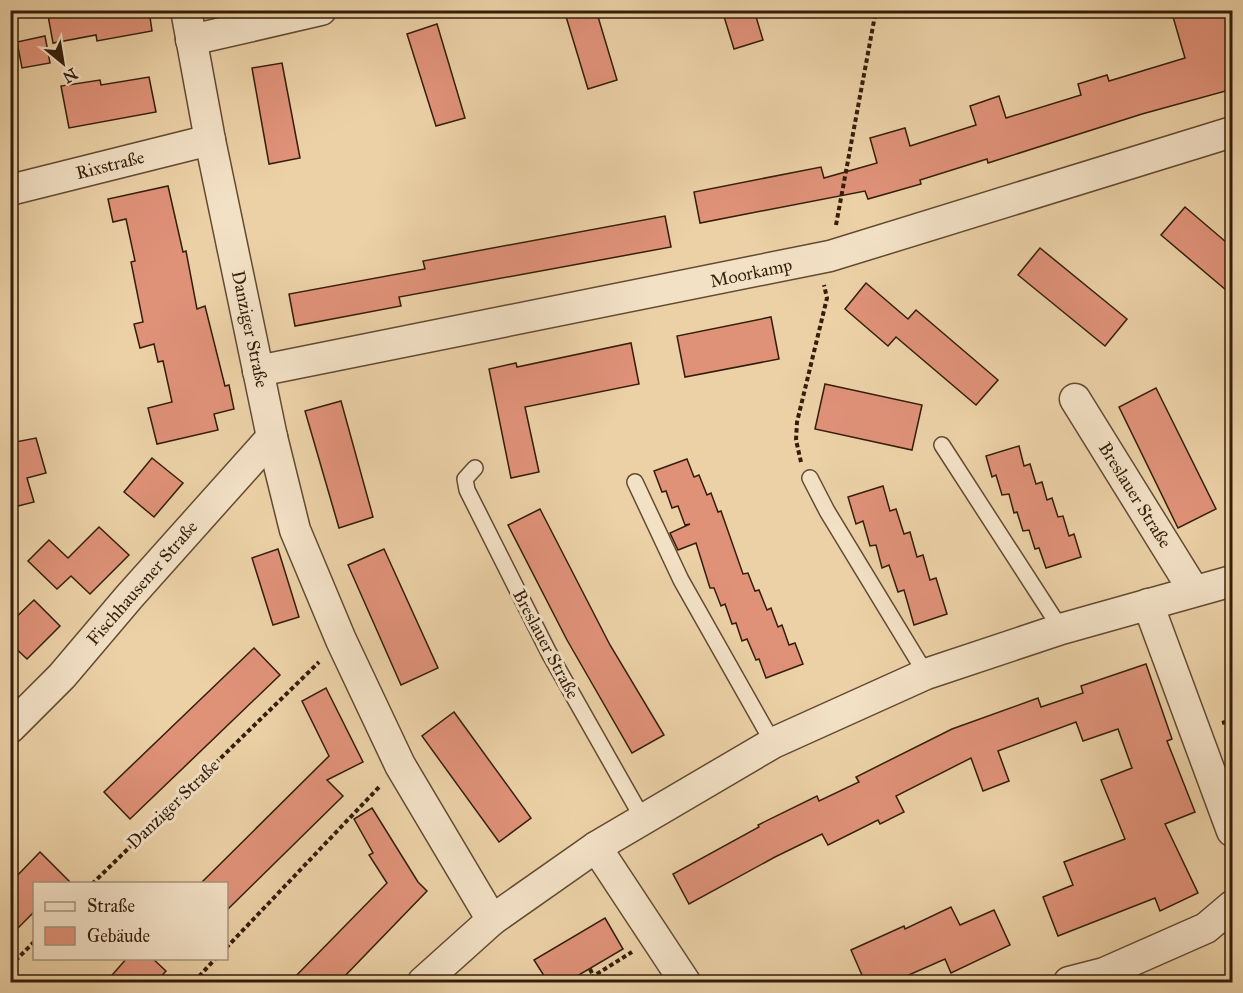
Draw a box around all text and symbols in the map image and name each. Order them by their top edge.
north arrow [33,33,93,93]
text: N [59,64,81,87]
street label: Rixstraße [74,146,146,184]
street label: Moorkamp [708,254,794,292]
street label: Danziger Straße [226,268,273,390]
street label: Breslauer Straße [1094,438,1176,552]
street label: Fischhausener Straße [82,516,202,650]
street label: Breslauer Straße [508,586,584,702]
street label: Danziger Straße [122,755,224,854]
legend [33,882,228,960]
text: Straße [87,895,135,917]
text: Gebäude [87,925,150,947]

